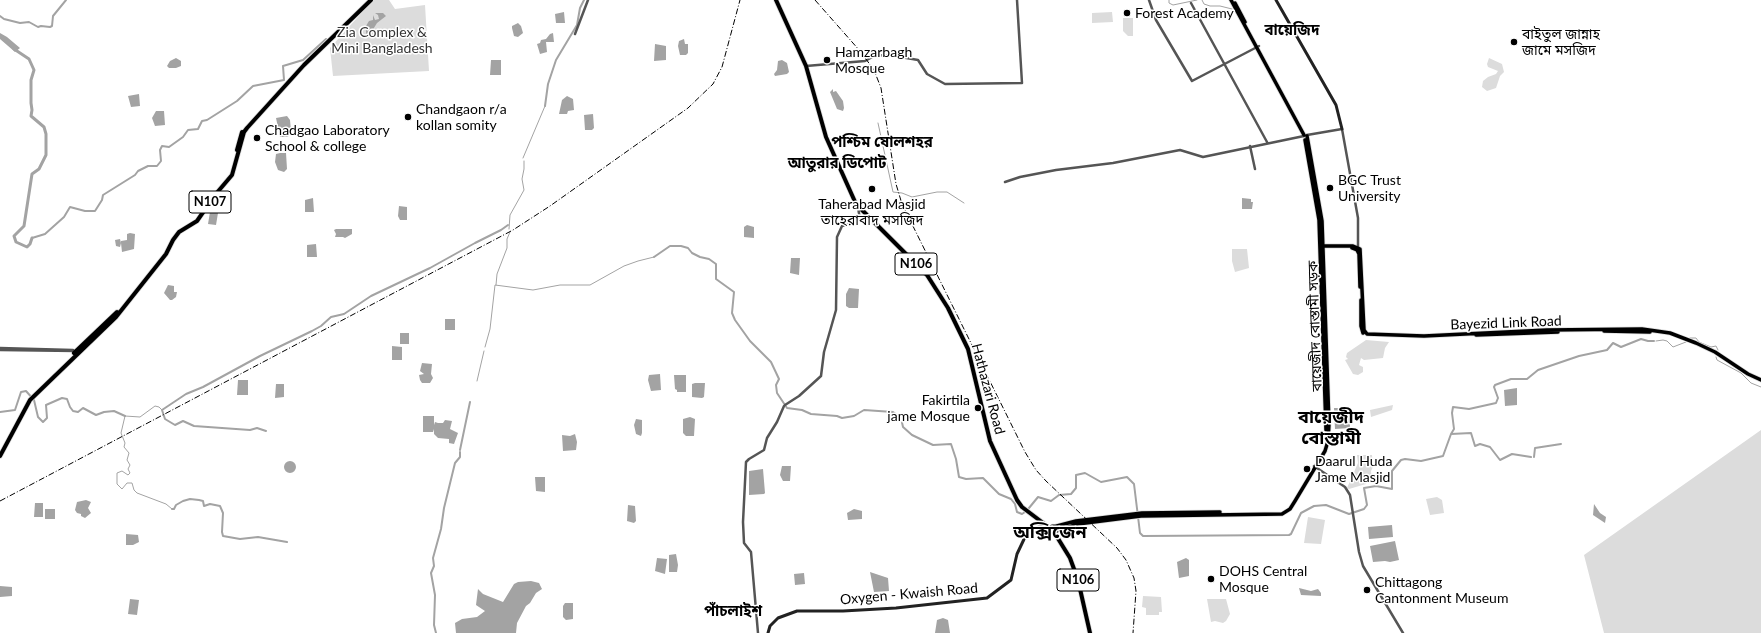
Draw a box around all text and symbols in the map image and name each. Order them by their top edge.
place label: Forest Academy [1135,5,1234,21]
marker: Forest Academy [1122,8,1132,18]
district label: বায়েজিদ [1265,21,1319,39]
park label: Zia Complex & Mini Bangladesh [331,24,433,56]
place label: বাইতুল জান্নাহ জামে মসজিদ [1522,26,1600,58]
marker: বাইতুল জান্নাহ জামে মসজিদ [1509,37,1519,47]
place label: Hamzarbagh Mosque [835,44,912,76]
marker: Hamzarbagh Mosque [822,55,832,65]
place label: Chandgaon r/a kollan somity [416,101,507,134]
marker: Chandgaon r/a kollan somity [403,112,413,122]
place label: Chadgao Laboratory School & college [265,122,390,154]
marker: Chadgao Laboratory School & college [252,133,262,143]
district label: পশ্চিম ষোলশহর [831,133,933,151]
district label: আতুরার ডিপোট [788,154,886,172]
place label: BGC Trust University [1338,172,1401,204]
marker: BGC Trust University [1325,183,1335,193]
marker: Taherabad Masjid তাহেরাবাদ মসজিদ [867,184,877,194]
road number: N107 [189,191,231,213]
place label: Taherabad Masjid তাহেরাবাদ মসজিদ [818,196,926,228]
road number: N106 [895,253,937,275]
street label: বায়েজীদ বোস্তামী সড়ক [1304,260,1326,392]
street label: Bayezid Link Road [1450,313,1562,333]
street label: Hathazari Road [968,342,1008,436]
place label: Fakirtila jame Mosque [887,392,970,424]
marker: Fakirtila jame Mosque [973,403,983,413]
district label: বায়েজীদ বোস্তামী [1298,406,1364,448]
place label: Daarul Huda Jame Masjid [1315,453,1392,486]
marker: Daarul Huda Jame Masjid [1302,464,1312,474]
district label: অক্সিজেন [1013,521,1087,543]
place label: DOHS Central Mosque [1219,563,1307,596]
road number: N106 [1057,569,1099,591]
marker: DOHS Central Mosque [1206,574,1216,584]
place label: Chittagong Cantonment Museum [1375,574,1508,606]
street label: Oxygen - Kwaish Road [839,580,979,608]
marker: Chittagong Cantonment Museum [1362,585,1372,595]
district label: পাঁচলাইশ [704,602,762,620]

